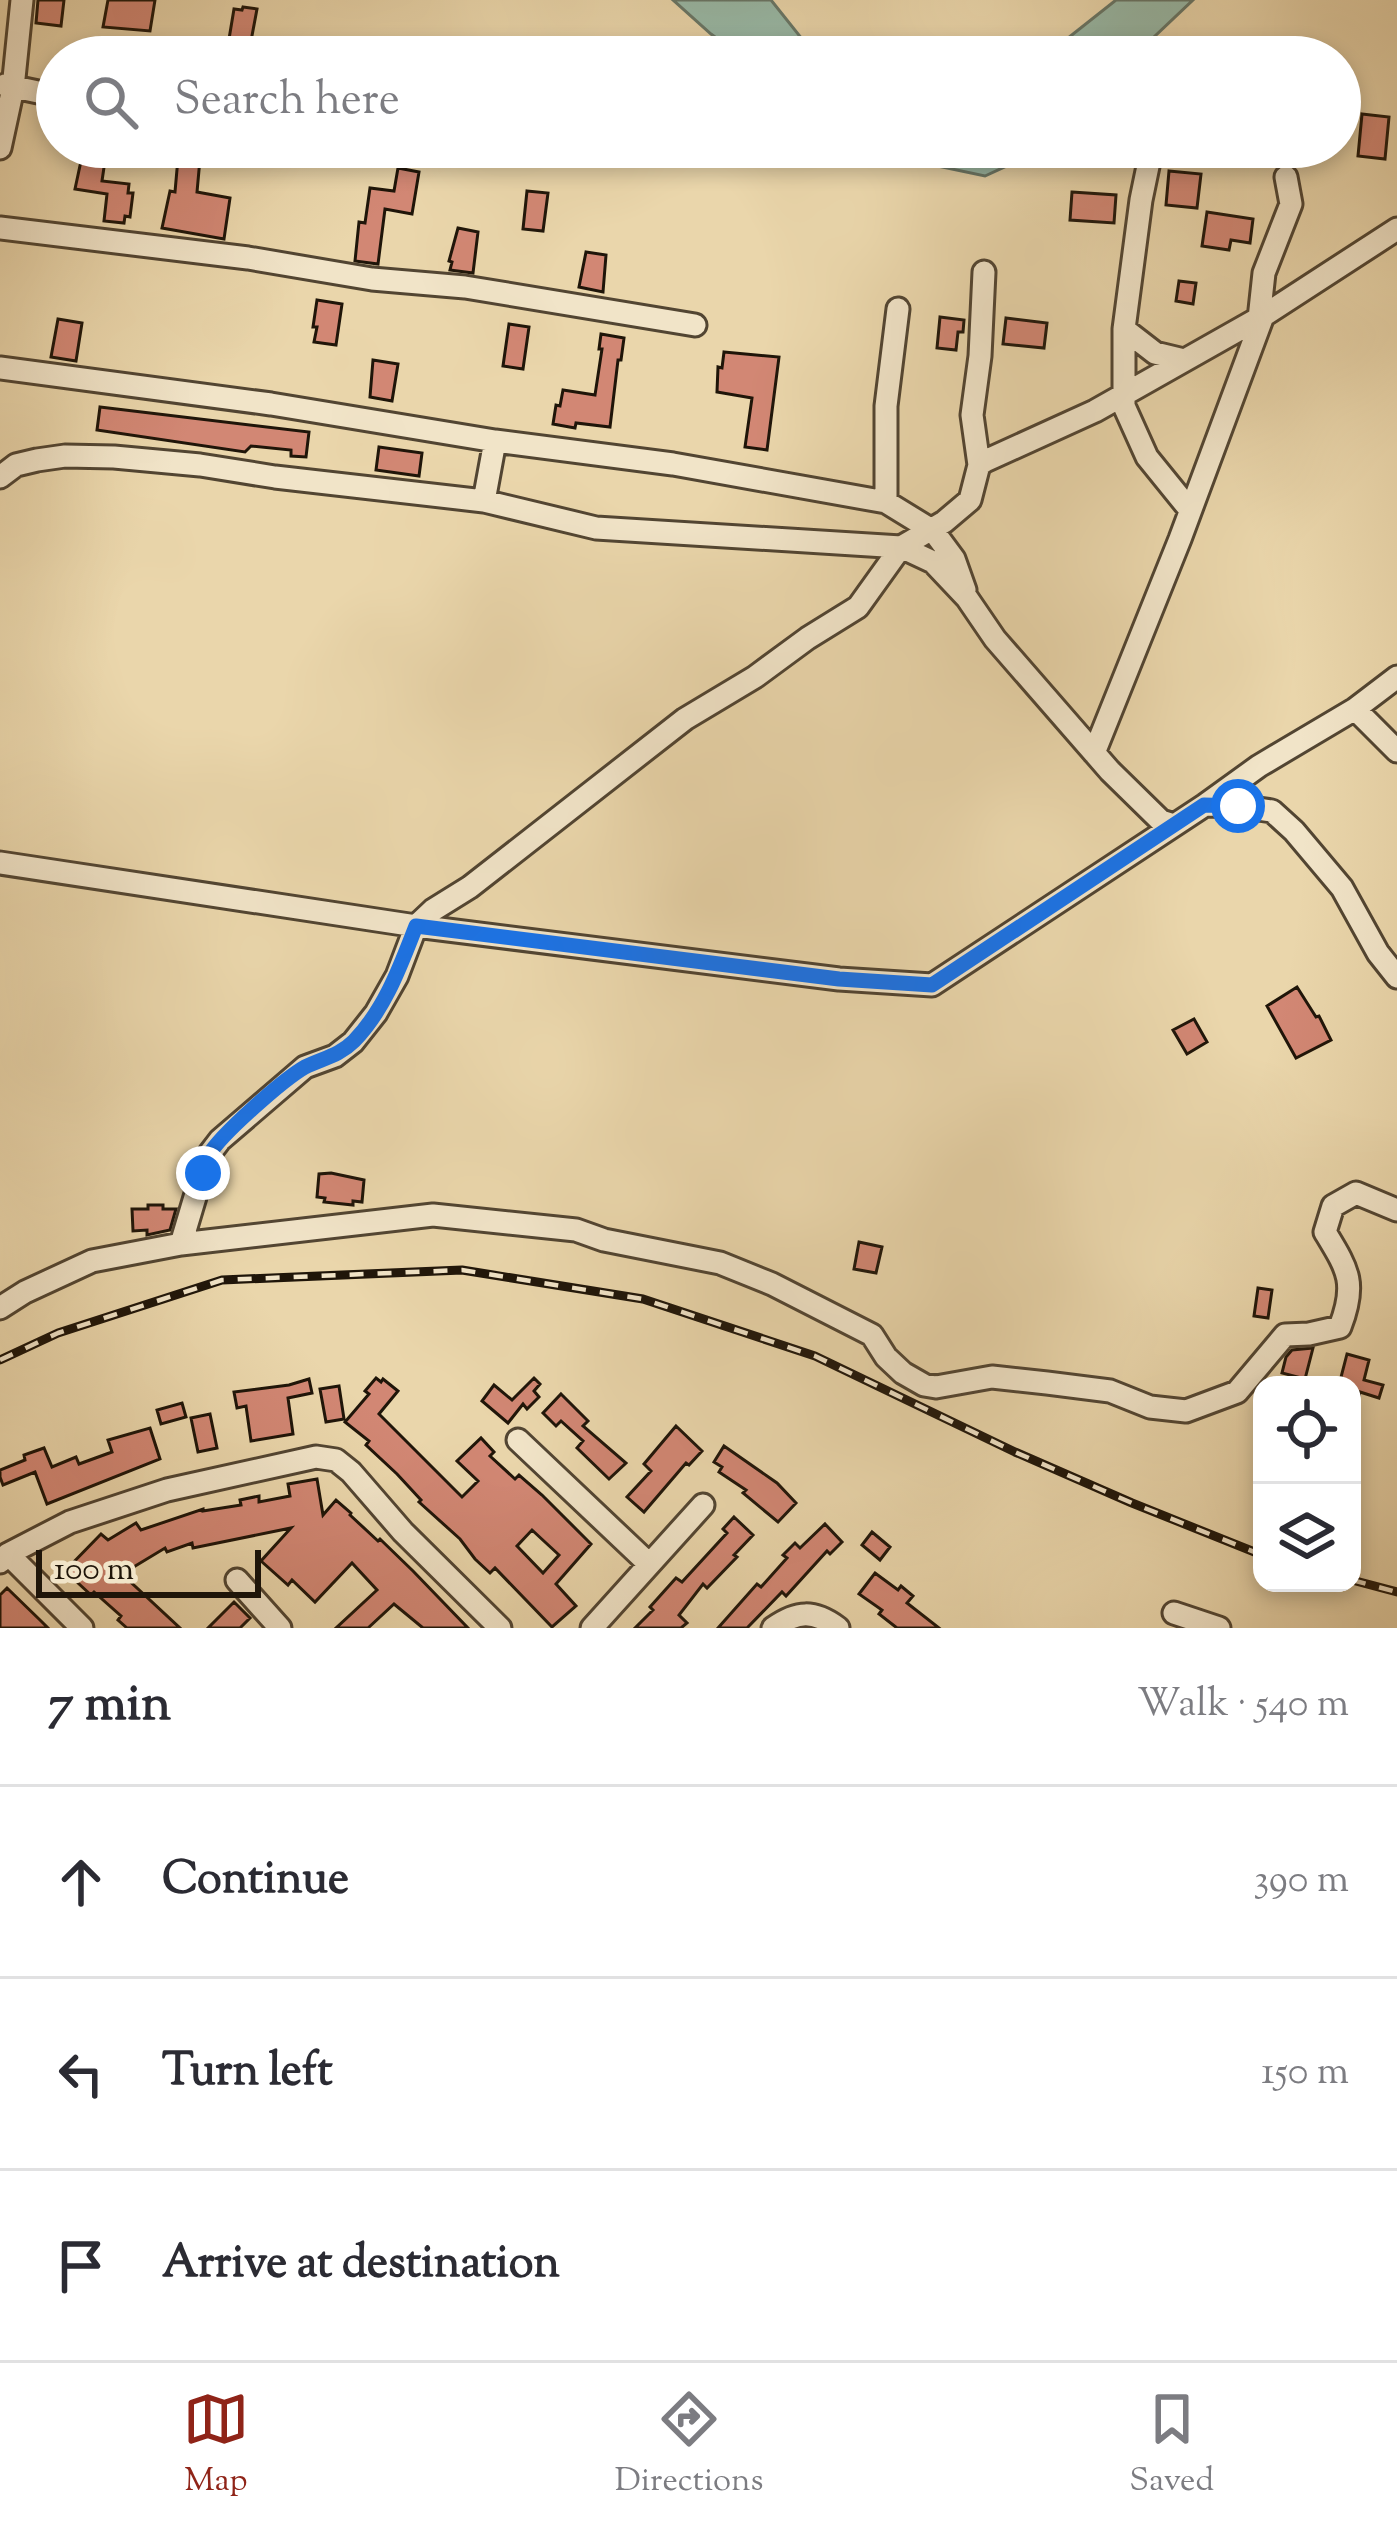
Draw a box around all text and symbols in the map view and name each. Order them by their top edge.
search box [36,36,1361,168]
icon: search [78,69,144,135]
text: Search here [174,70,400,135]
route start [1211,779,1265,833]
route end [176,1146,230,1200]
map controls [1253,1376,1361,1592]
button: locate [1253,1376,1361,1484]
button: layers [1253,1484,1361,1592]
scale bar [36,1544,261,1597]
text: 100 m [54,1547,134,1595]
text: 7 min [48,1670,171,1743]
text: Walk · 540 m [1137,1678,1349,1734]
icon: ahead [48,1849,114,1915]
text: Continue [162,1849,349,1914]
text: 390 m [1253,1854,1349,1910]
icon: left [48,2041,114,2107]
text: Turn left [162,2041,333,2106]
text: 150 m [1261,2046,1349,2102]
icon: arrive [48,2233,114,2299]
text: Arrive at destination [162,2233,560,2298]
tab: Map [183,2386,249,2506]
tab: Directions [615,2386,764,2506]
tab: Saved [1129,2386,1214,2506]

